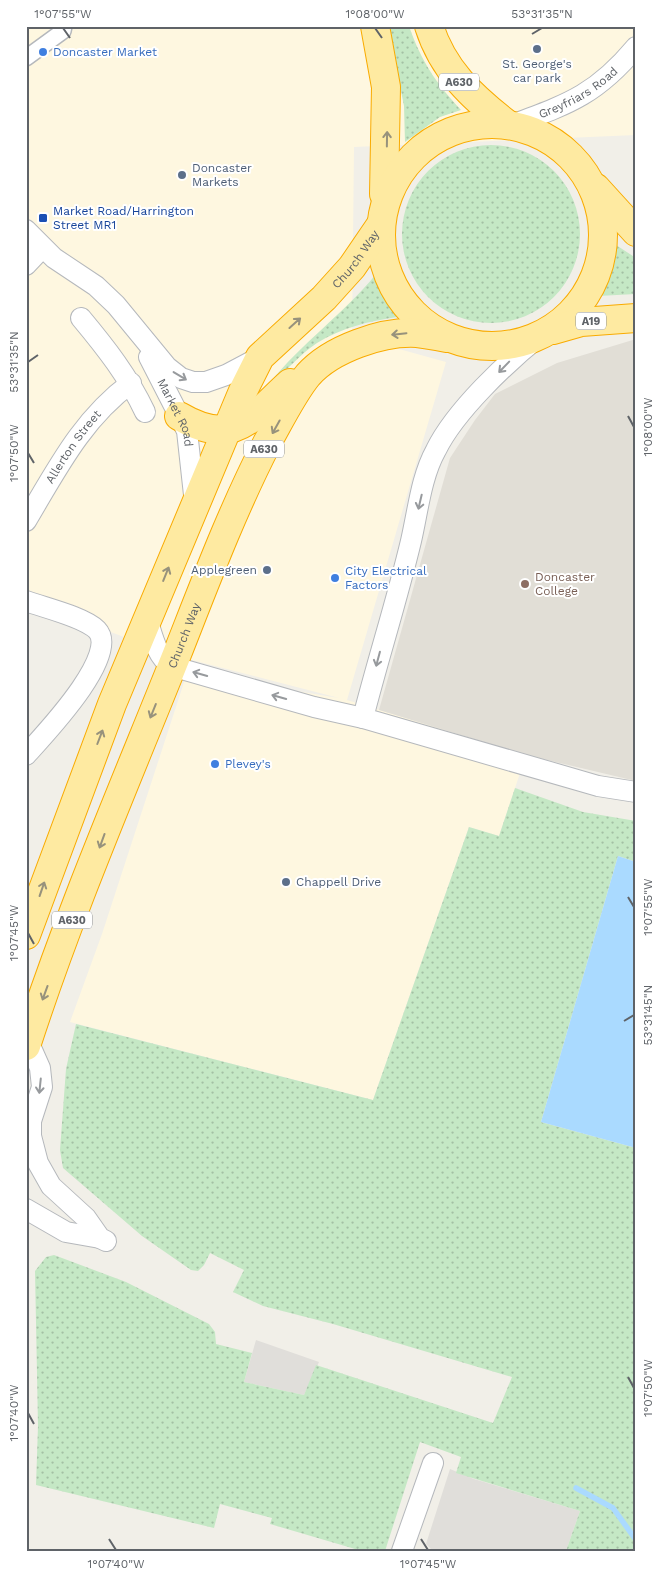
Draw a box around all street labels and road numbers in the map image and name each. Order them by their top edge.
street label: Greyfriars Road [537,64,621,121]
road number: A630 [439,74,479,90]
street label: Church Way [329,227,383,291]
road number: A19 [576,312,606,330]
street label: Market Road [154,376,196,447]
street label: Allerton Street [43,407,104,486]
road number: A630 [244,440,284,458]
street label: Church Way [165,600,204,670]
road number: A630 [52,912,92,928]

